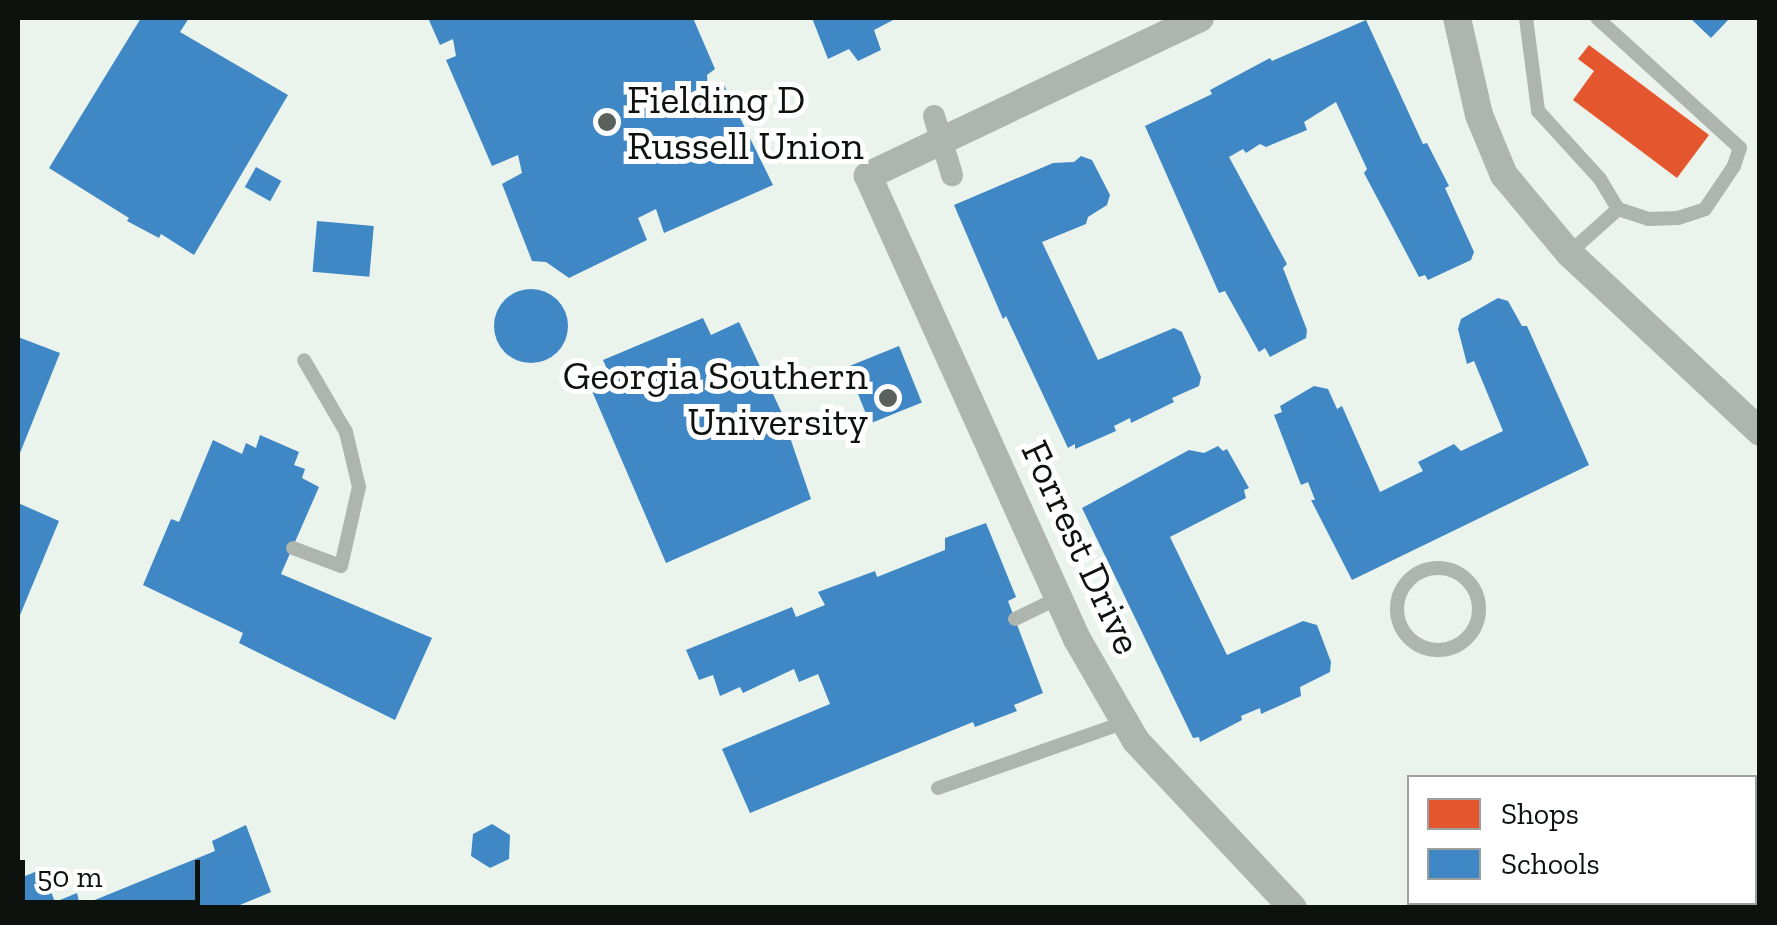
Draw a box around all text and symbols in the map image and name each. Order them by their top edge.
place label: Fielding D Russell Union [627,75,864,169]
marker: Fielding D Russell Union [596,111,618,133]
place label: Georgia Southern University [563,351,868,445]
marker: Georgia Southern University [877,387,899,409]
street label: Forrest Drive [1012,433,1152,661]
legend [1407,775,1757,905]
text: Shops [1501,796,1579,832]
scale bar [25,840,205,902]
text: Schools [1501,846,1600,882]
text: 50 m [37,859,102,895]

